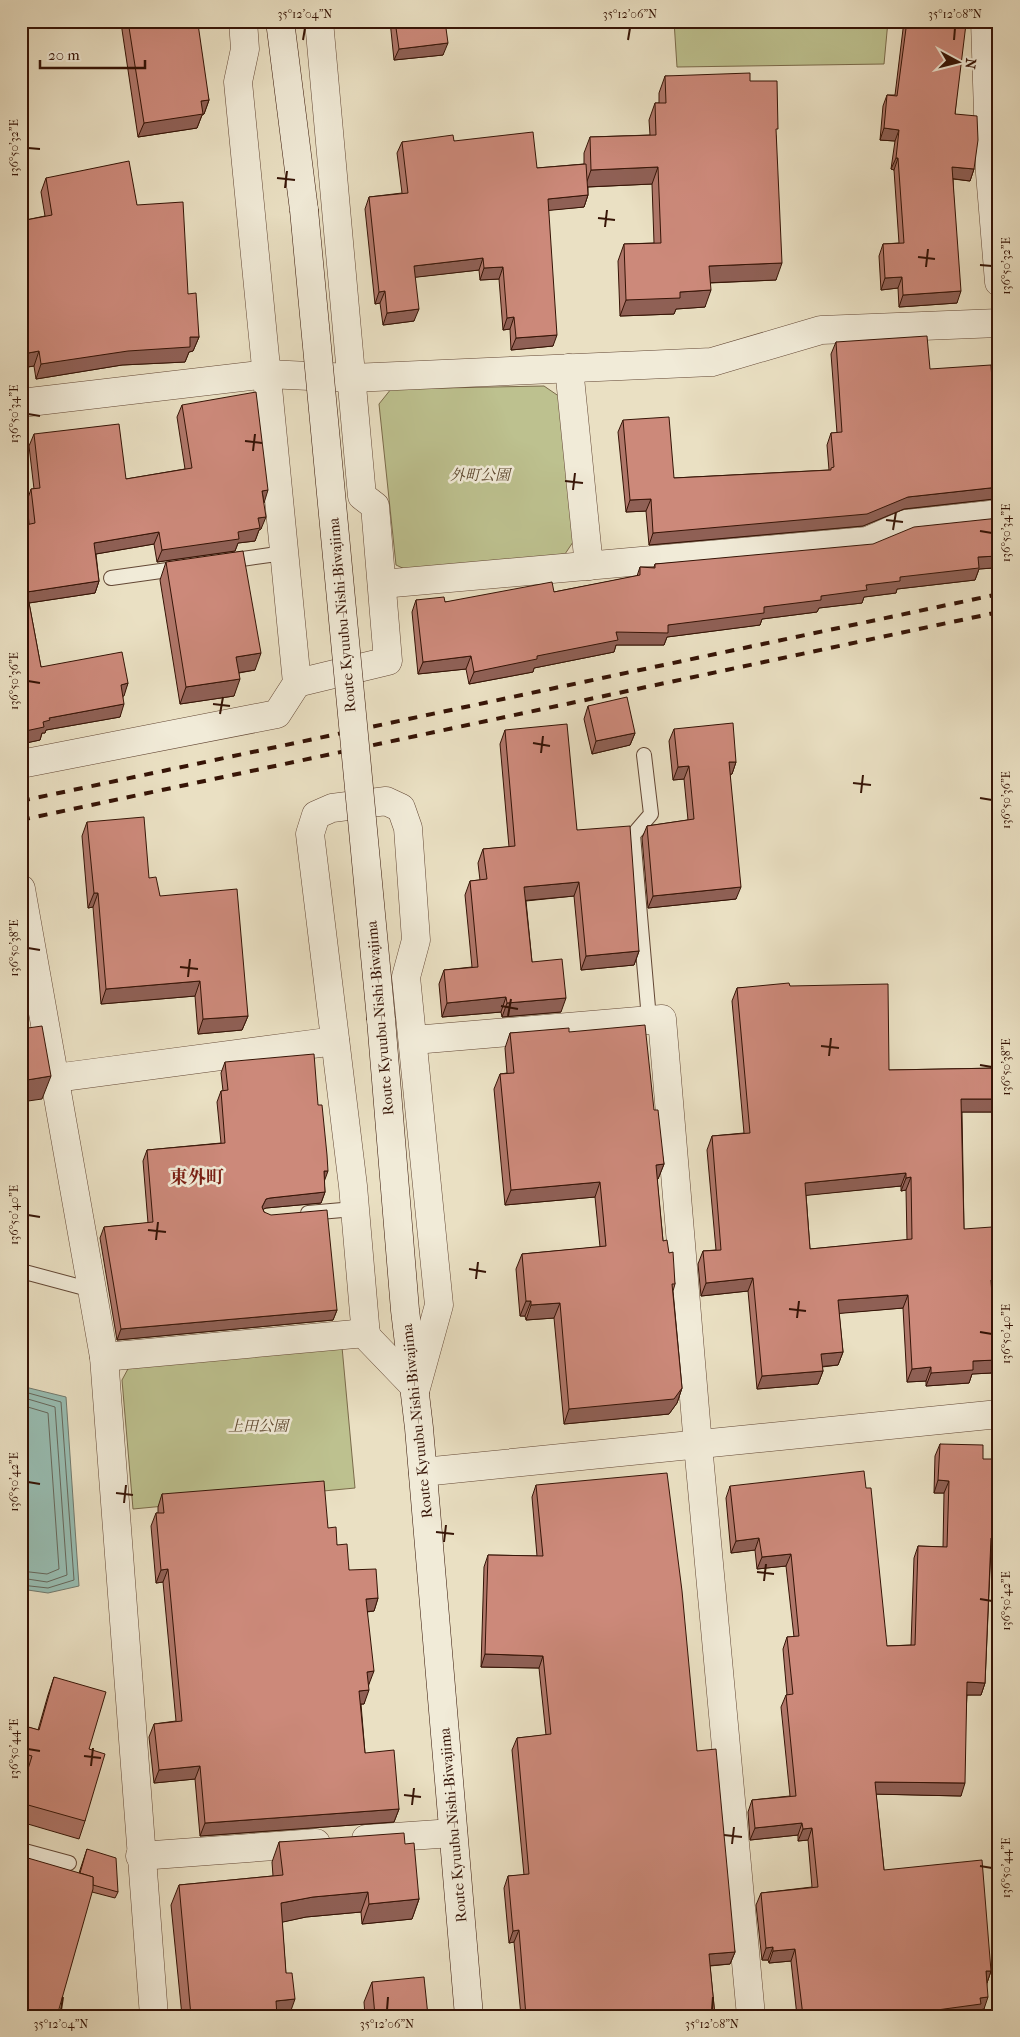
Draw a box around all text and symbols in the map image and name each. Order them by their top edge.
text: 35°12'04"N [278,7,332,21]
text: 35°12'06"N [603,7,657,21]
text: 35°12'08"N [928,7,982,21]
scale bar [40,38,145,70]
north arrow [932,38,982,88]
text: 20 m [48,46,80,64]
text: N [961,57,979,70]
text: 136°50'32"E [7,119,21,177]
text: 136°50'32"E [999,237,1013,295]
text: 136°50'34"E [7,385,21,443]
park label: 外町公園 [450,466,513,484]
text: 136°50'34"E [999,504,1013,562]
street label: Route Kyuubu-Nishi-Biwajima [324,516,359,713]
text: 136°50'36"E [7,652,21,710]
text: 136°50'36"E [999,771,1013,829]
text: 136°50'38"E [7,919,21,977]
street label: Route Kyuubu-Nishi-Biwajima [362,919,397,1116]
text: 136°50'38"E [999,1038,1013,1096]
district label: 東外町 [170,1167,224,1188]
text: 136°50'40"E [7,1185,21,1245]
text: 136°50'40"E [999,1304,1013,1364]
street label: Route Kyuubu-Nishi-Biwajima [398,1322,436,1519]
park label: 上田公園 [228,1417,291,1435]
text: 136°50'42"E [7,1452,21,1512]
text: 136°50'42"E [999,1571,1013,1631]
text: 136°50'44"E [7,1719,21,1779]
street label: Route Kyuubu-Nishi-Biwajima [435,1726,470,1923]
text: 136°50'44"E [999,1838,1013,1898]
text: 35°12'04"N [34,2017,88,2031]
text: 35°12'06"N [360,2017,414,2031]
text: 35°12'08"N [685,2017,739,2031]

